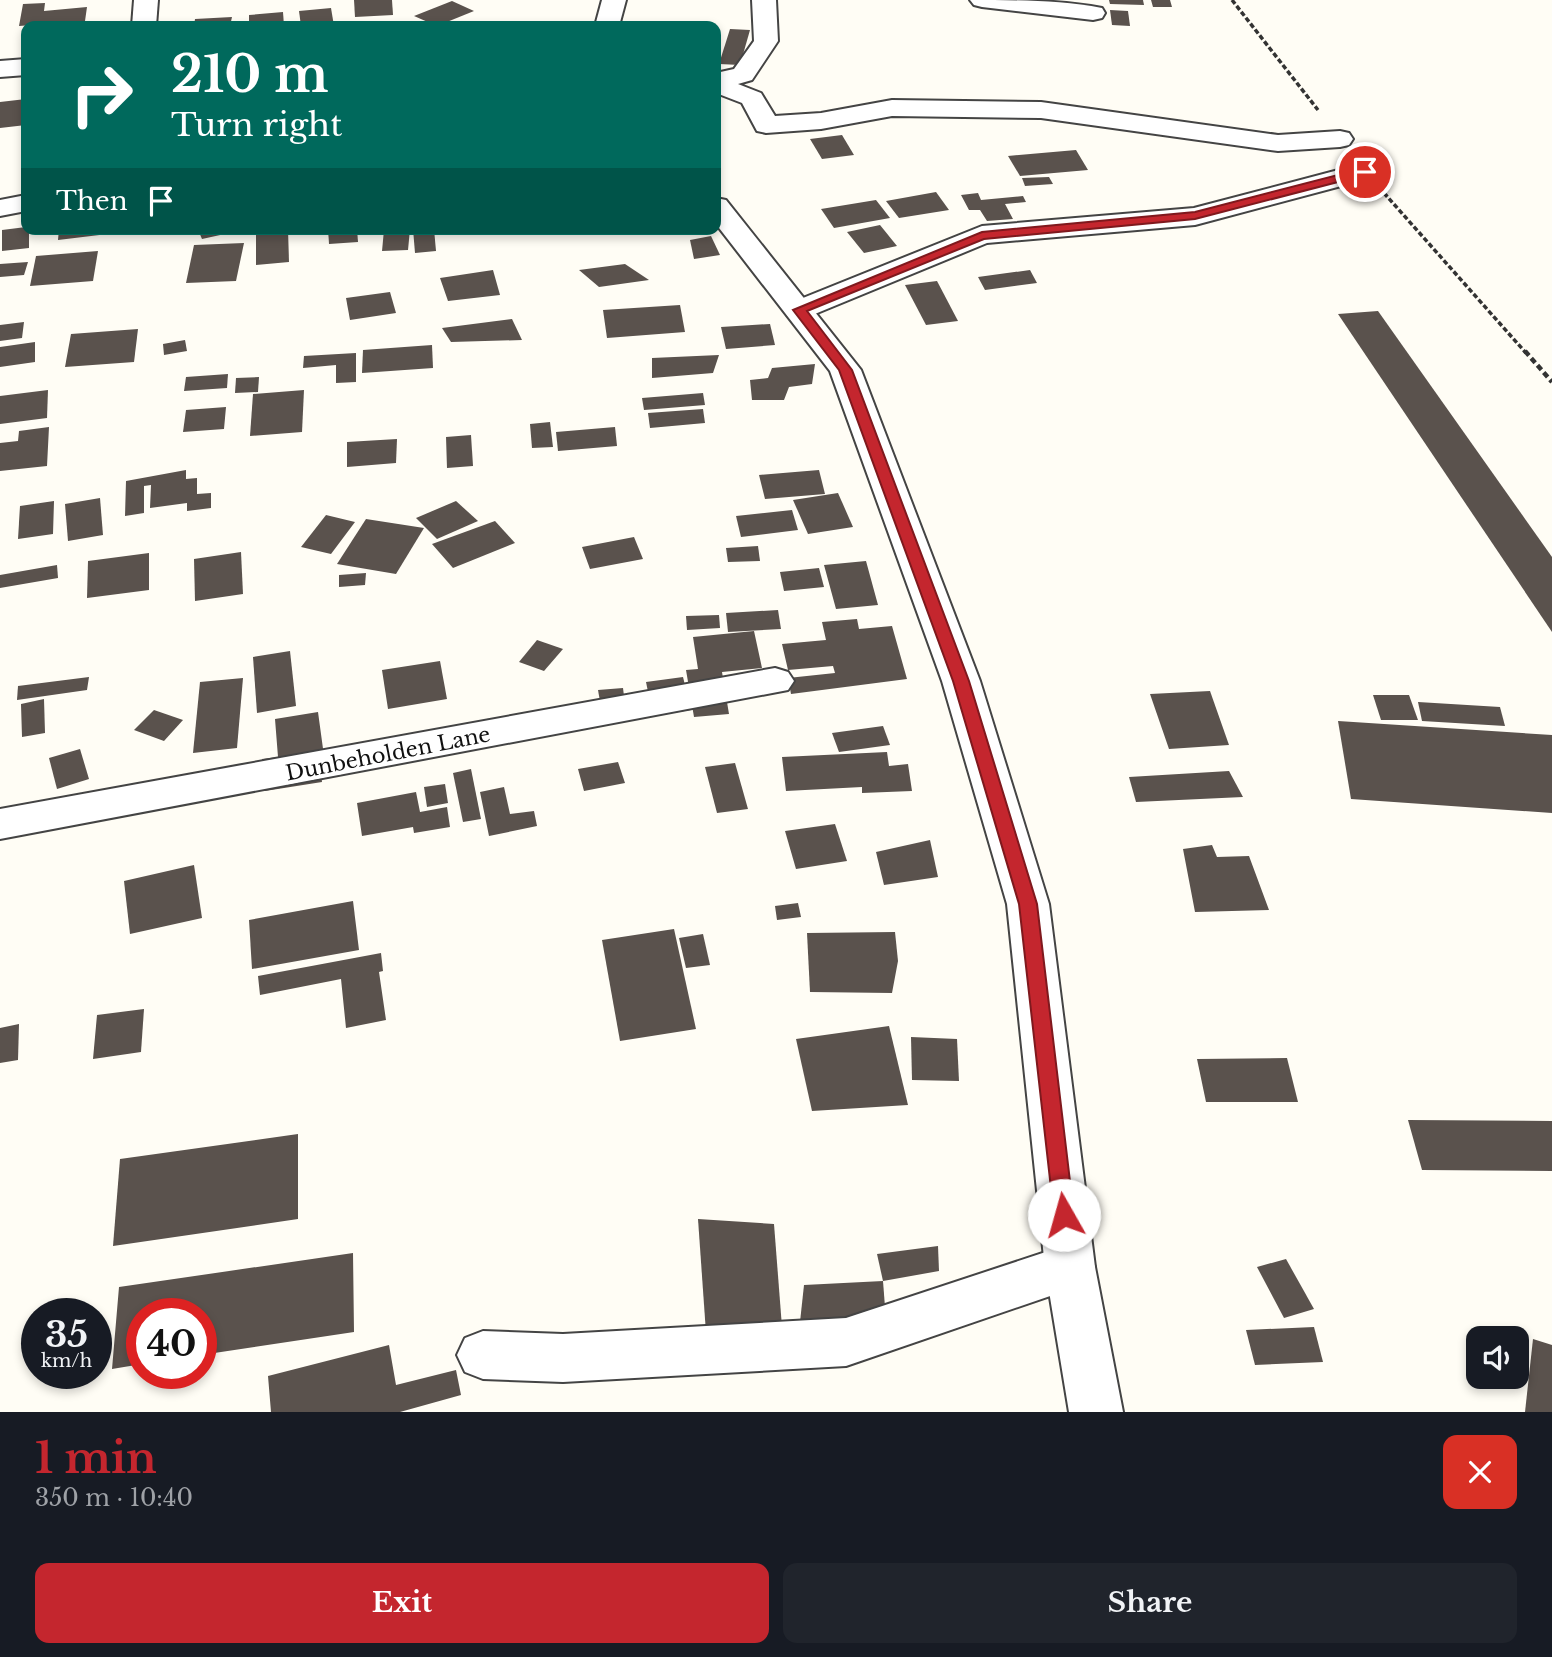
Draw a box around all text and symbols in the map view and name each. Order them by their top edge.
text: 210 m [171,44,329,105]
icon: right [56,49,147,140]
text: Turn right [171,105,342,145]
pin [1335,142,1395,202]
icon: arrive [1346,153,1384,191]
icon: arrive [142,182,180,220]
text: Then [56,185,128,217]
street label: Dunbeholden Lane [283,721,493,787]
position arrow [1027,1178,1101,1252]
speed limit sign: 40 [126,1298,217,1389]
text: 35 [45,1313,88,1356]
map controls [1466,1326,1529,1389]
button: sound [1466,1326,1529,1389]
text: km/h [41,1350,92,1372]
text: 1 min [35,1432,157,1484]
button: close [1443,1435,1517,1509]
text: 350 m · 10:40 [35,1484,193,1512]
button: Exit [35,1563,769,1643]
button: Share [783,1563,1517,1643]

